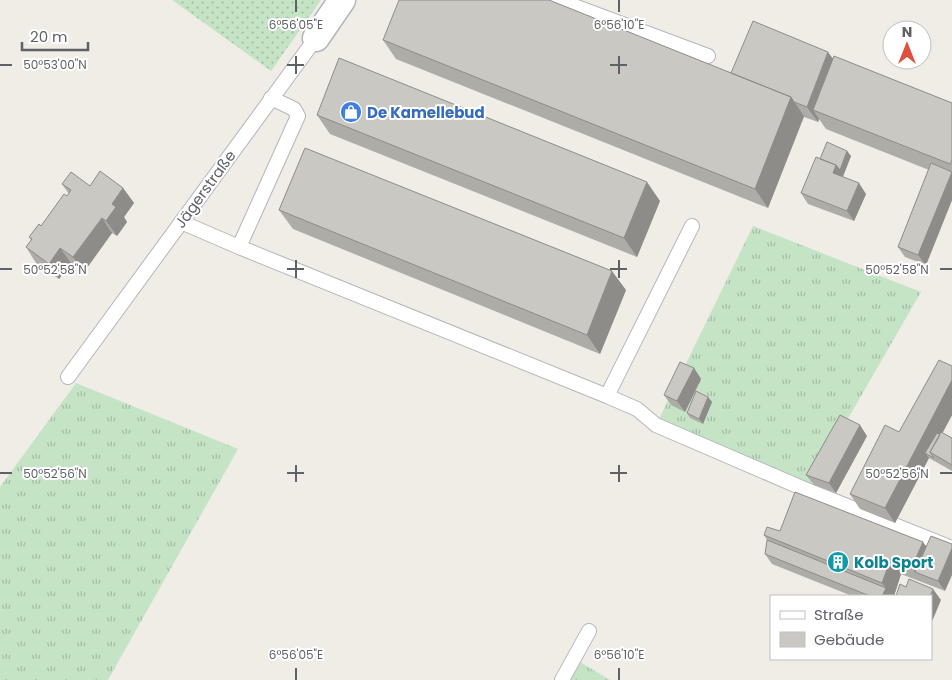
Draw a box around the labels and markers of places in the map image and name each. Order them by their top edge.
shop icon: De Kamellebud [339,100,363,124]
place label: De Kamellebud [367,102,485,123]
building icon: Kolb Sport [826,550,850,574]
place label: Kolb Sport [854,552,933,573]

